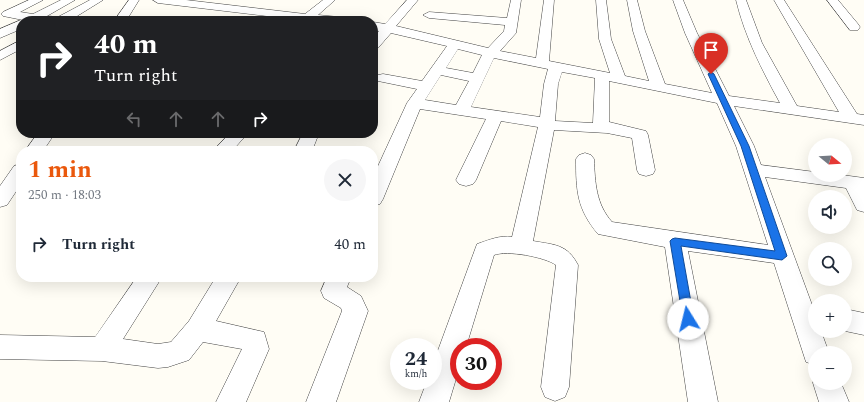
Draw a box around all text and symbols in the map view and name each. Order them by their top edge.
text: 40 m [94,23,158,66]
icon: right [28,32,80,84]
pin [694,33,728,74]
icon: arrive [700,39,722,61]
text: Turn right [94,62,177,89]
icon: left [123,108,145,130]
icon: ahead [165,108,187,130]
icon: ahead [207,108,229,130]
icon: right [249,108,271,130]
north arrow [808,138,852,182]
map controls [808,138,852,390]
text: 1 min [28,152,92,188]
button: close [324,159,366,201]
text: 250 m · 18:03 [28,185,101,205]
button: sound [808,190,852,234]
icon: right [28,233,50,255]
text: Turn right [62,233,135,256]
text: 40 m [334,233,366,256]
button: search [808,242,852,286]
button: + [808,294,852,338]
position arrow [667,298,709,340]
speed limit sign: 30 [450,338,502,390]
text: 24 [405,344,427,374]
button: − [808,346,852,390]
text: km/h [405,366,427,382]

